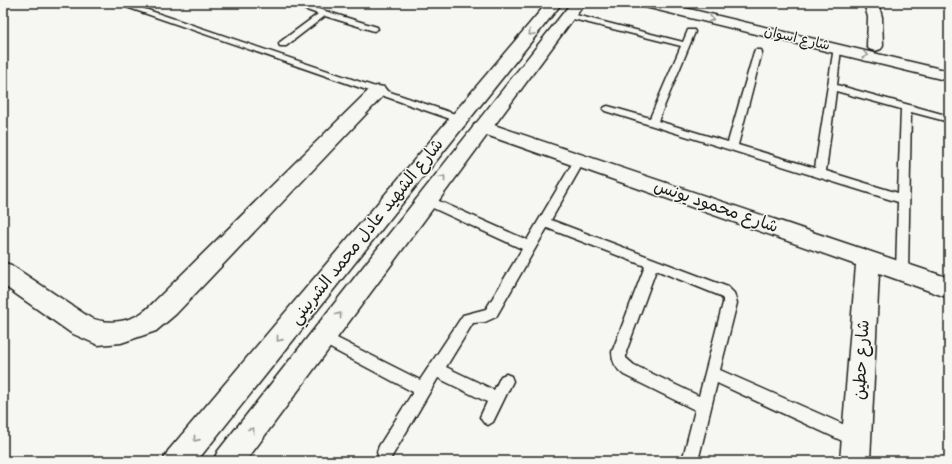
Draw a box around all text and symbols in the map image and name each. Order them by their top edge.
one-way arrow [708,14,714,22]
street label: شارع اسوان [762,21,832,57]
one-way arrow [528,28,535,36]
one-way arrow [861,51,868,59]
street label: شارع الشهيد عادل محمد الشربيني [284,134,451,331]
street label: شارع محمود يونس [650,174,782,240]
one-way arrow [438,176,445,183]
one-way arrow [334,313,341,320]
street label: شارع حطين [847,319,877,401]
one-way arrow [276,334,283,341]
one-way arrow [247,427,255,434]
one-way arrow [194,435,201,442]

